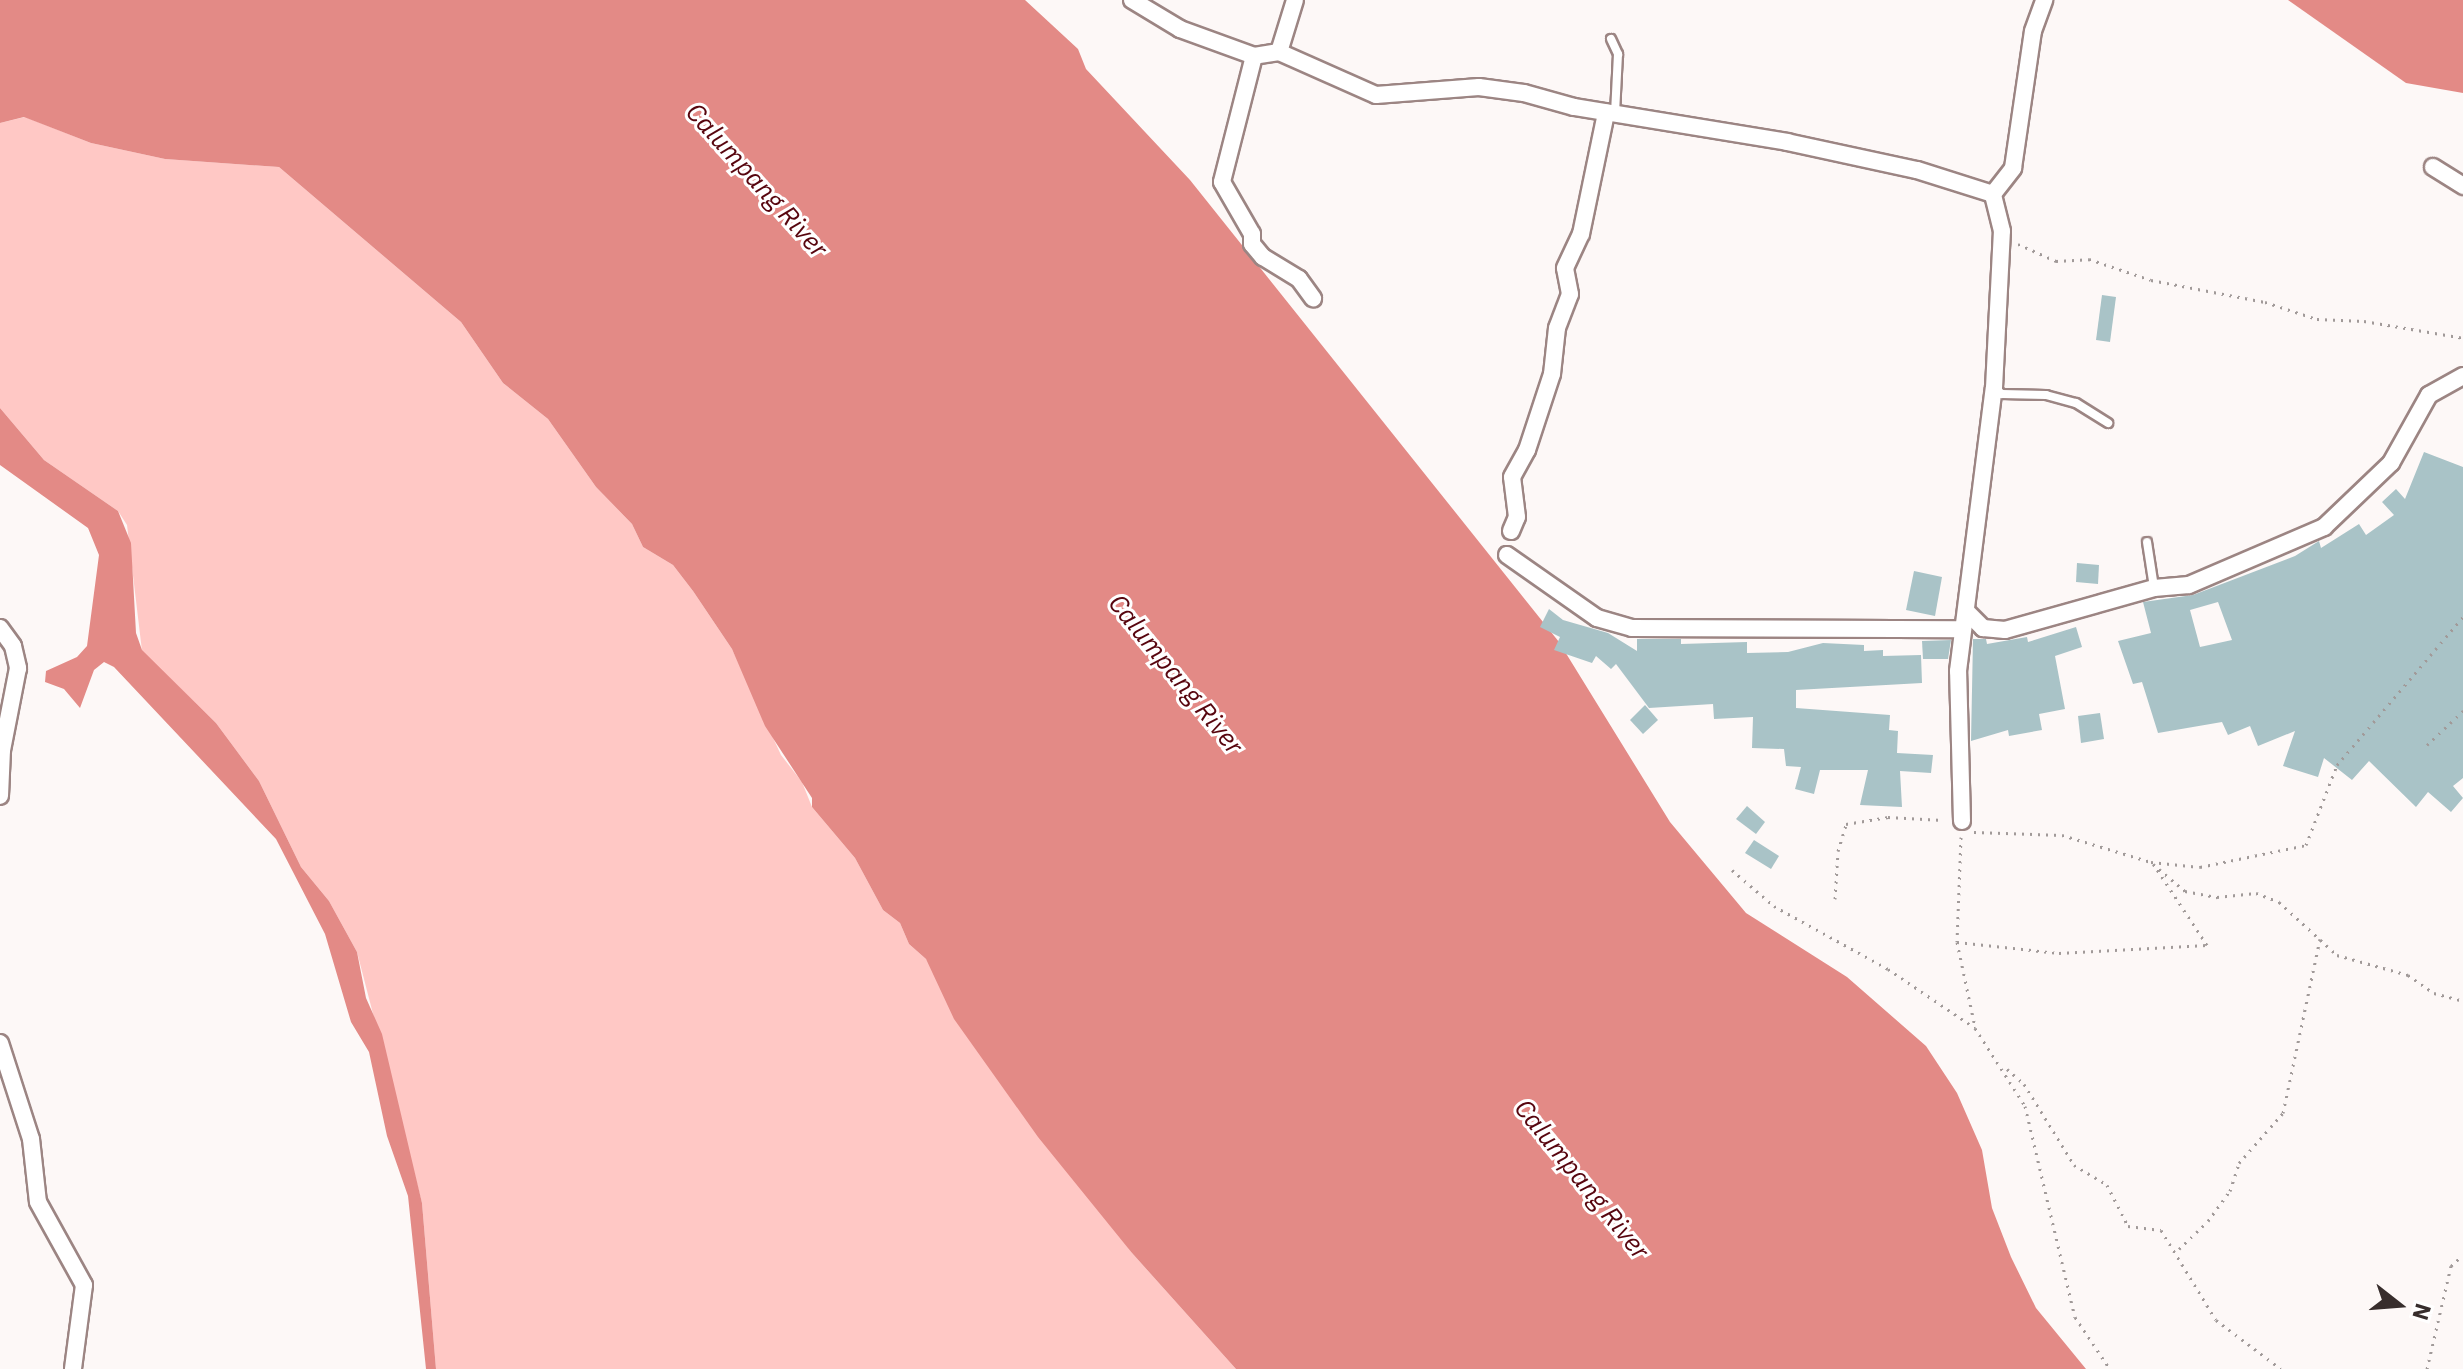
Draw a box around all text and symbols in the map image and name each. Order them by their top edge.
water label: Calumpang River [680,97,834,263]
water label: Calumpang River [1102,588,1250,760]
water label: Calumpang River [1508,1093,1656,1265]
north arrow [2359,1265,2439,1345]
text: N [2406,1300,2439,1324]

